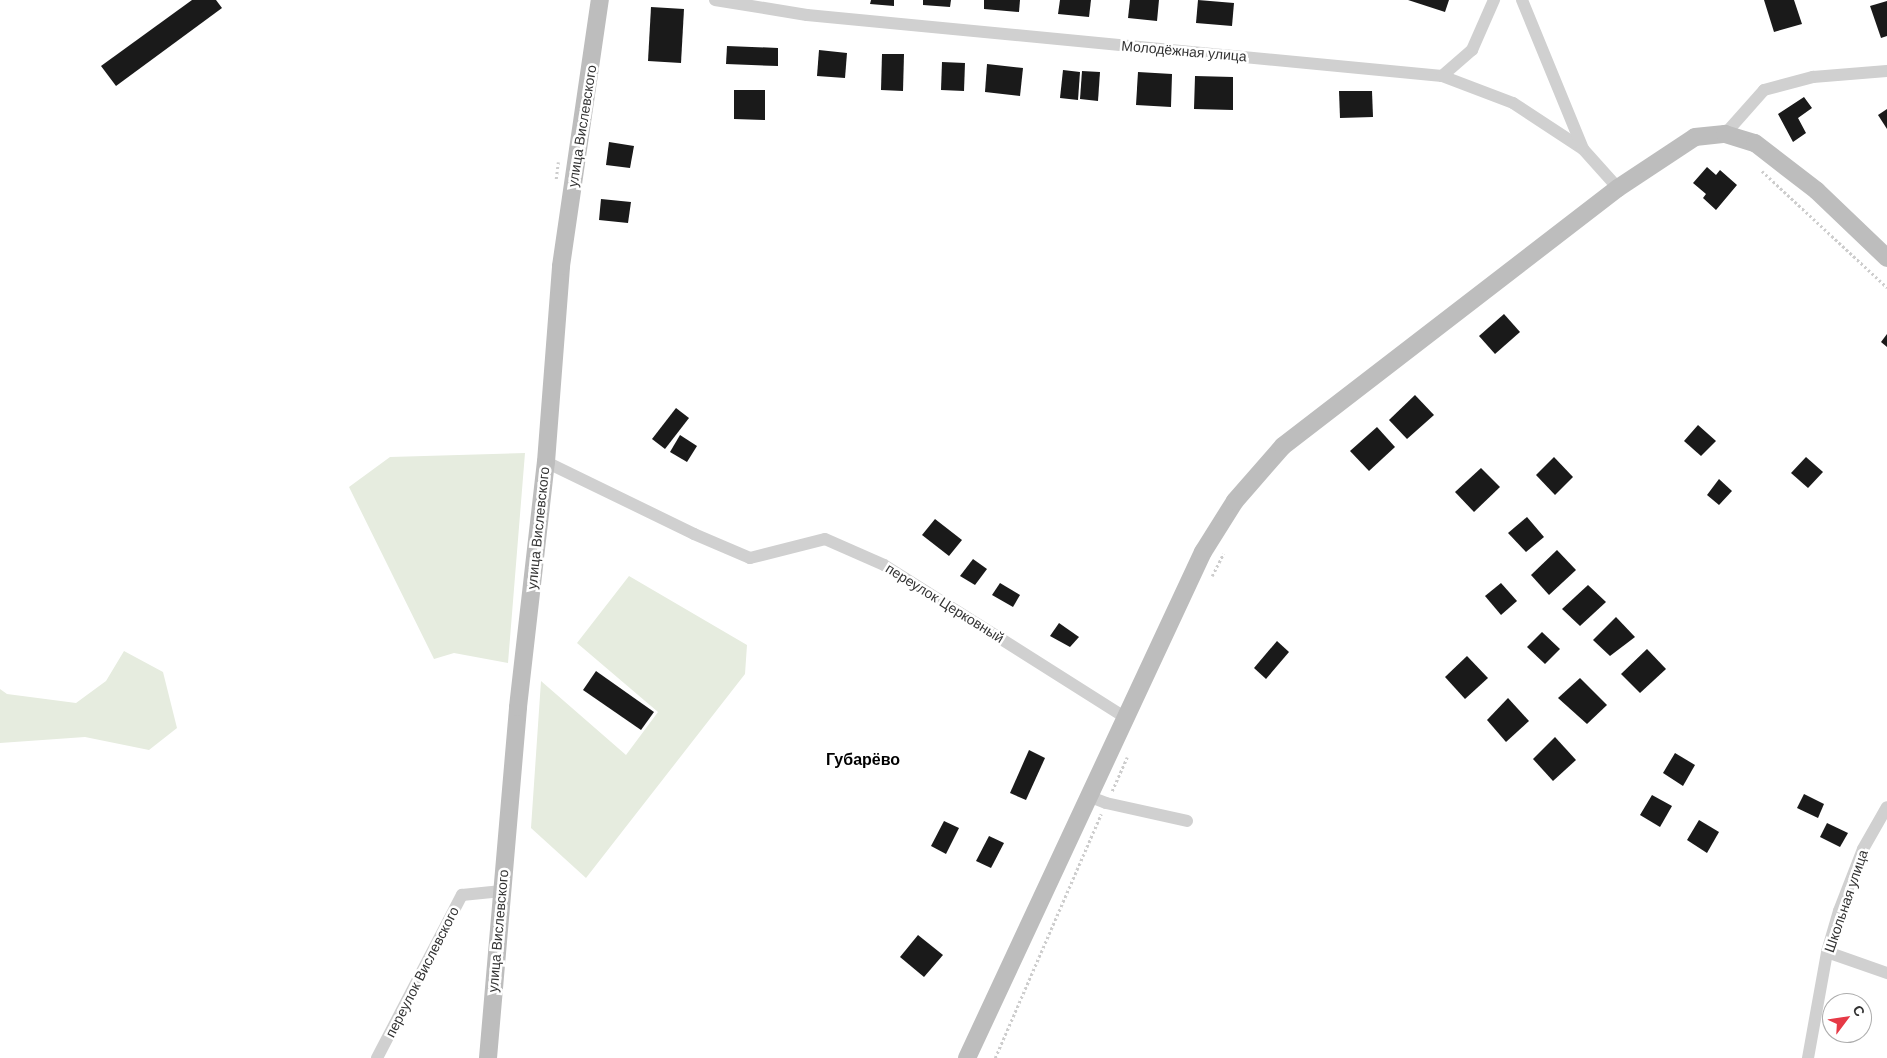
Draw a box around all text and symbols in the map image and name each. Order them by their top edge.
street label: Молодёжная улица [1121,37,1247,65]
street label: улица Вислевского [564,64,600,188]
street label: улица Вислевского [523,466,553,590]
street label: переулок Церковный [883,560,1007,646]
district label: Губарёво [826,750,900,770]
street label: Школьная улица [1821,848,1871,954]
street label: улица Вислевского [484,869,512,993]
street label: переулок Вислевского [382,904,462,1040]
north arrow [1822,993,1872,1043]
text: С [1849,1002,1869,1020]

